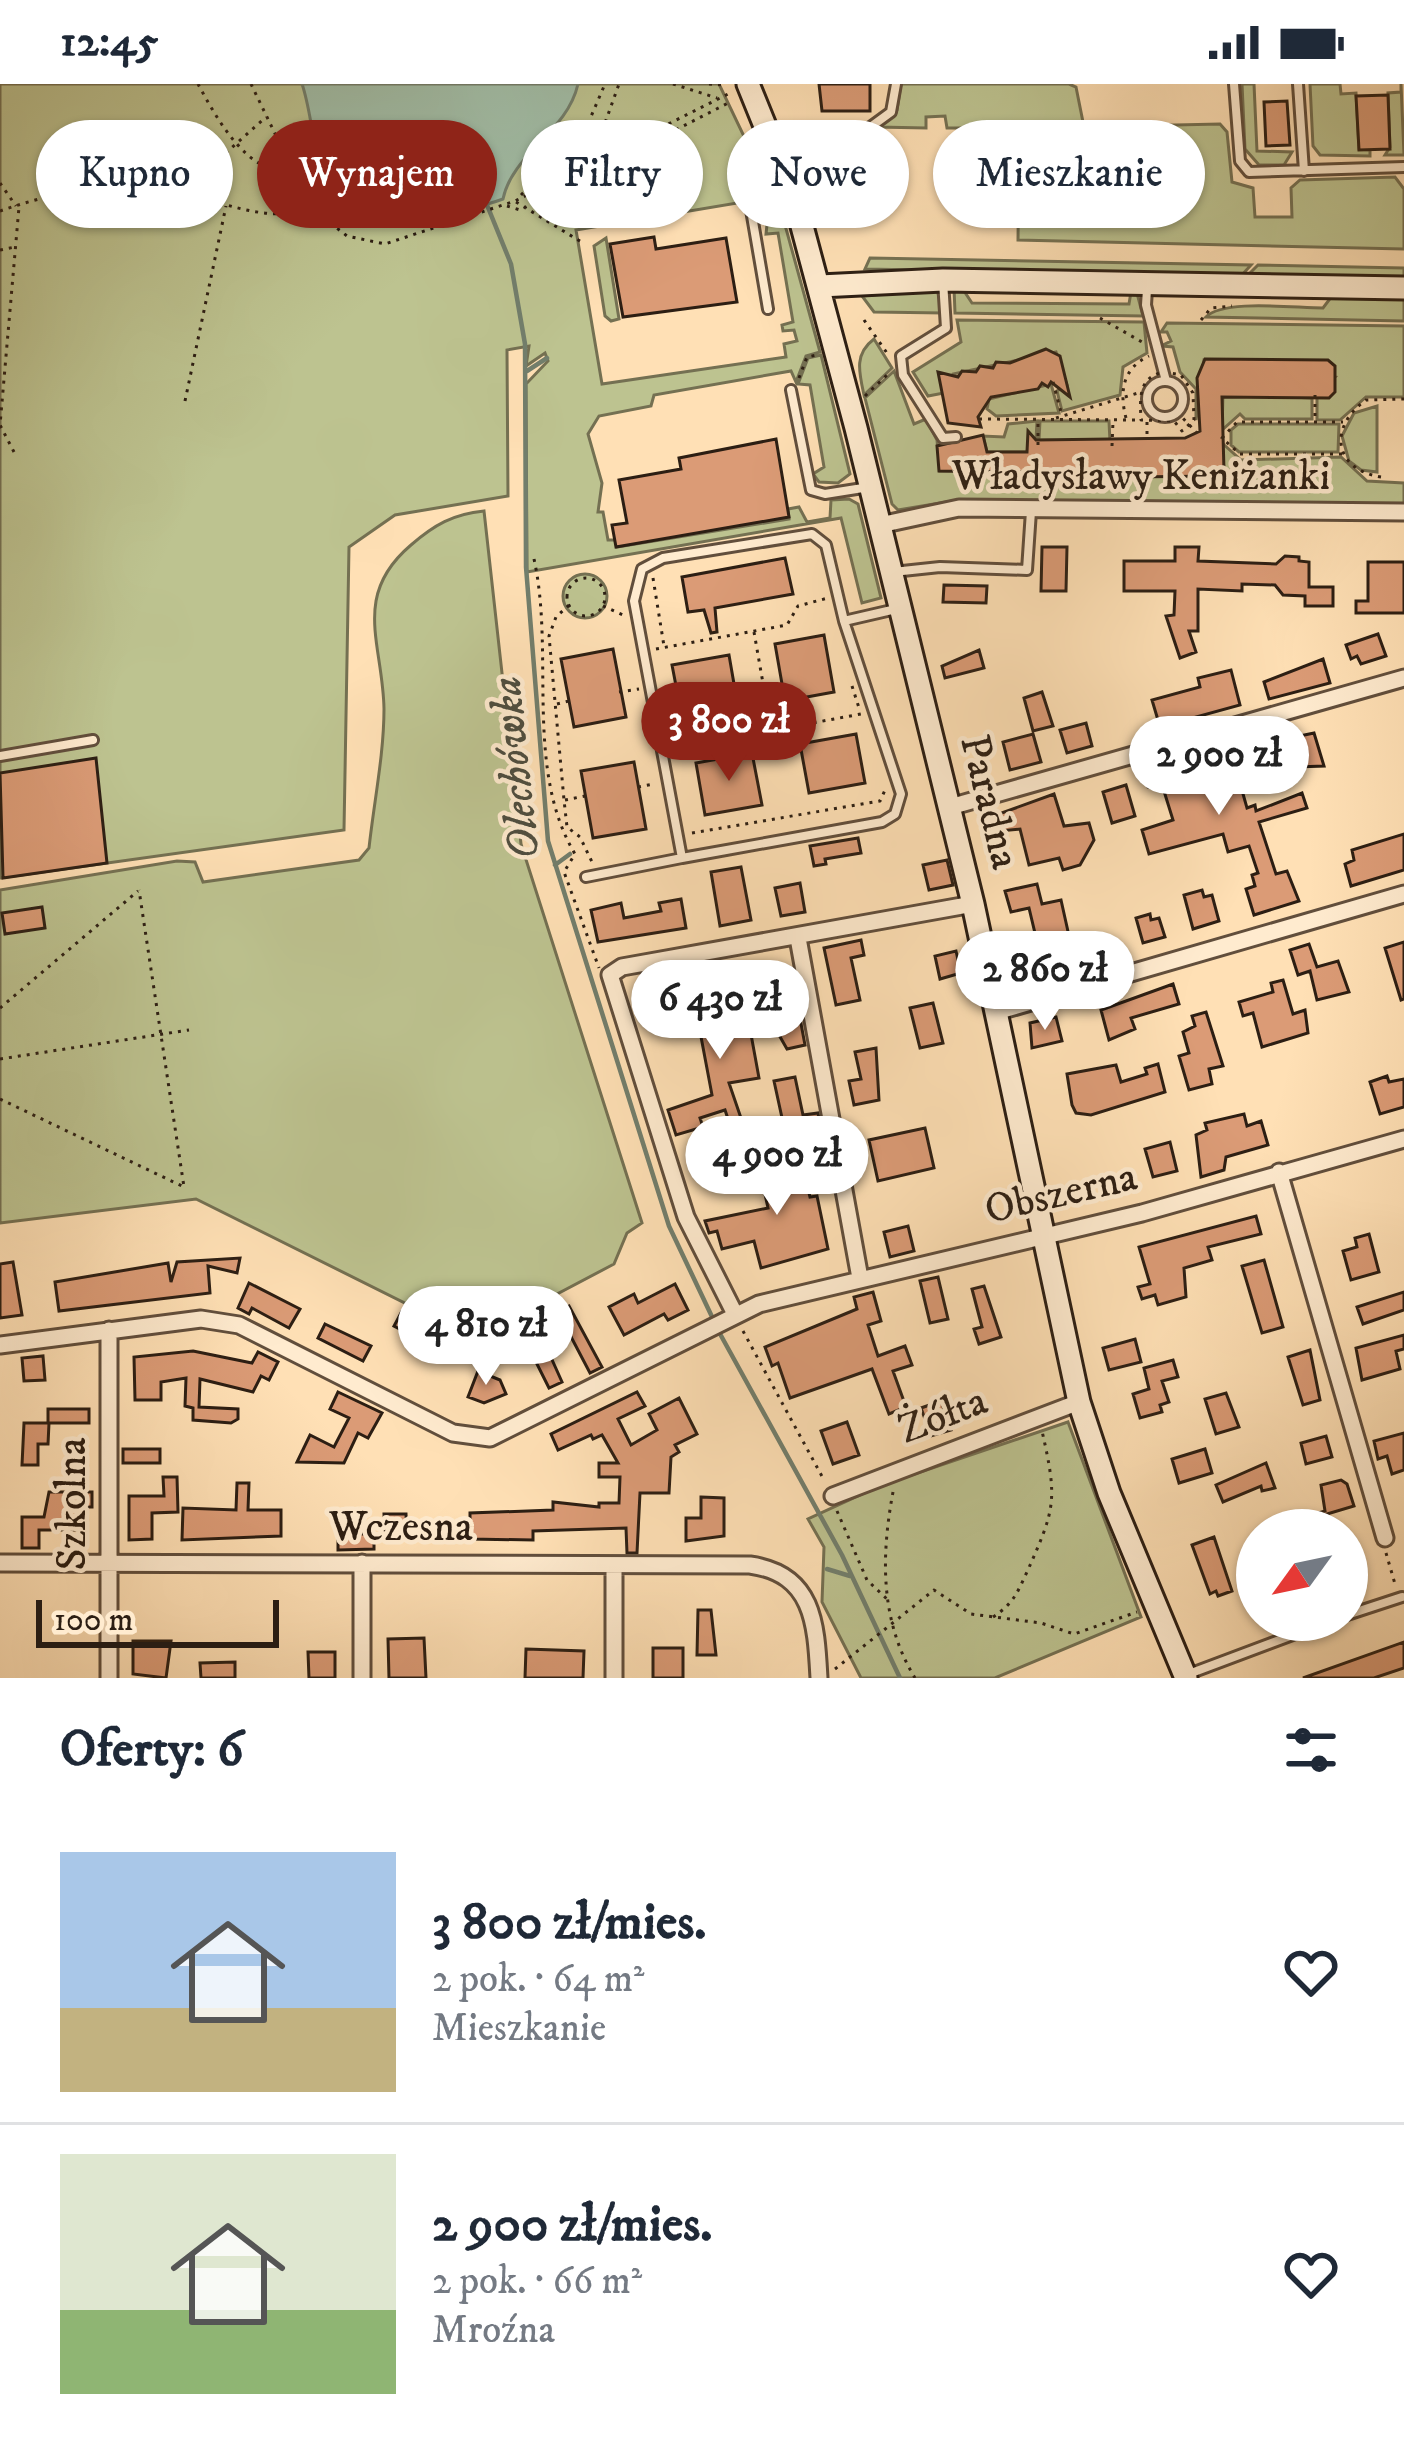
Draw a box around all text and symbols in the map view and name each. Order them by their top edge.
text: 12:45 [60,14,158,70]
chip: Kupno [36,120,233,228]
chip: Wynajem [257,120,497,228]
chip: Filtry [521,120,703,228]
chip: Nowe [727,120,909,228]
chip: Mieszkanie [933,120,1205,228]
street label: Władysławy Keniżanki [951,451,1330,503]
water label: Olechówka [479,673,553,863]
pin: 3 800 zł [605,682,853,784]
text: 3 800 zł [668,696,790,745]
pin: 2 900 zł [1095,716,1343,818]
street label: Paradna [947,730,1031,875]
text: 2 900 zł [1156,730,1282,779]
pin: 2 860 zł [921,931,1169,1033]
text: 2 860 zł [982,945,1108,994]
pin: 6 430 zł [596,960,844,1062]
text: 6 430 zł [658,974,782,1023]
pin: 4 900 zł [653,1116,901,1218]
text: 4 900 zł [712,1130,842,1179]
street label: Obszerna [980,1151,1142,1237]
pin: 4 810 zł [362,1286,610,1388]
text: 4 810 zł [425,1300,547,1349]
street label: Żółta [891,1374,995,1457]
street label: Szkolna [47,1437,99,1571]
street label: Wczesna [328,1502,473,1554]
north arrow [1236,1509,1368,1641]
map controls [1236,1509,1368,1641]
scale bar [36,1594,279,1647]
text: 100 m [54,1600,133,1641]
icon: filters [1278,1717,1344,1783]
text: Oferty: 6 [60,1718,244,1782]
text: 3 800 zł/mies. [432,1891,706,1955]
icon: home [156,1900,300,2044]
icon: heart [1278,1939,1344,2005]
text: 2 pok. · 64 m² [432,1955,644,2004]
text: Mieszkanie [432,2004,606,2053]
text: 2 900 zł/mies. [432,2193,712,2257]
icon: home [156,2202,300,2346]
icon: heart [1278,2241,1344,2307]
text: 2 pok. · 66 m² [432,2257,642,2306]
text: Mroźna [432,2306,555,2355]

